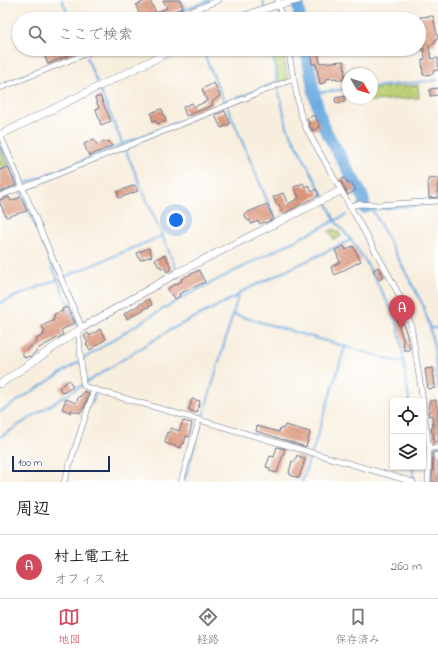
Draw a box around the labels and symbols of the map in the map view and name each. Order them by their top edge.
north arrow [342,68,378,104]
your location [166,210,186,230]
pin: A [389,295,415,328]
scale bar [12,454,110,473]

